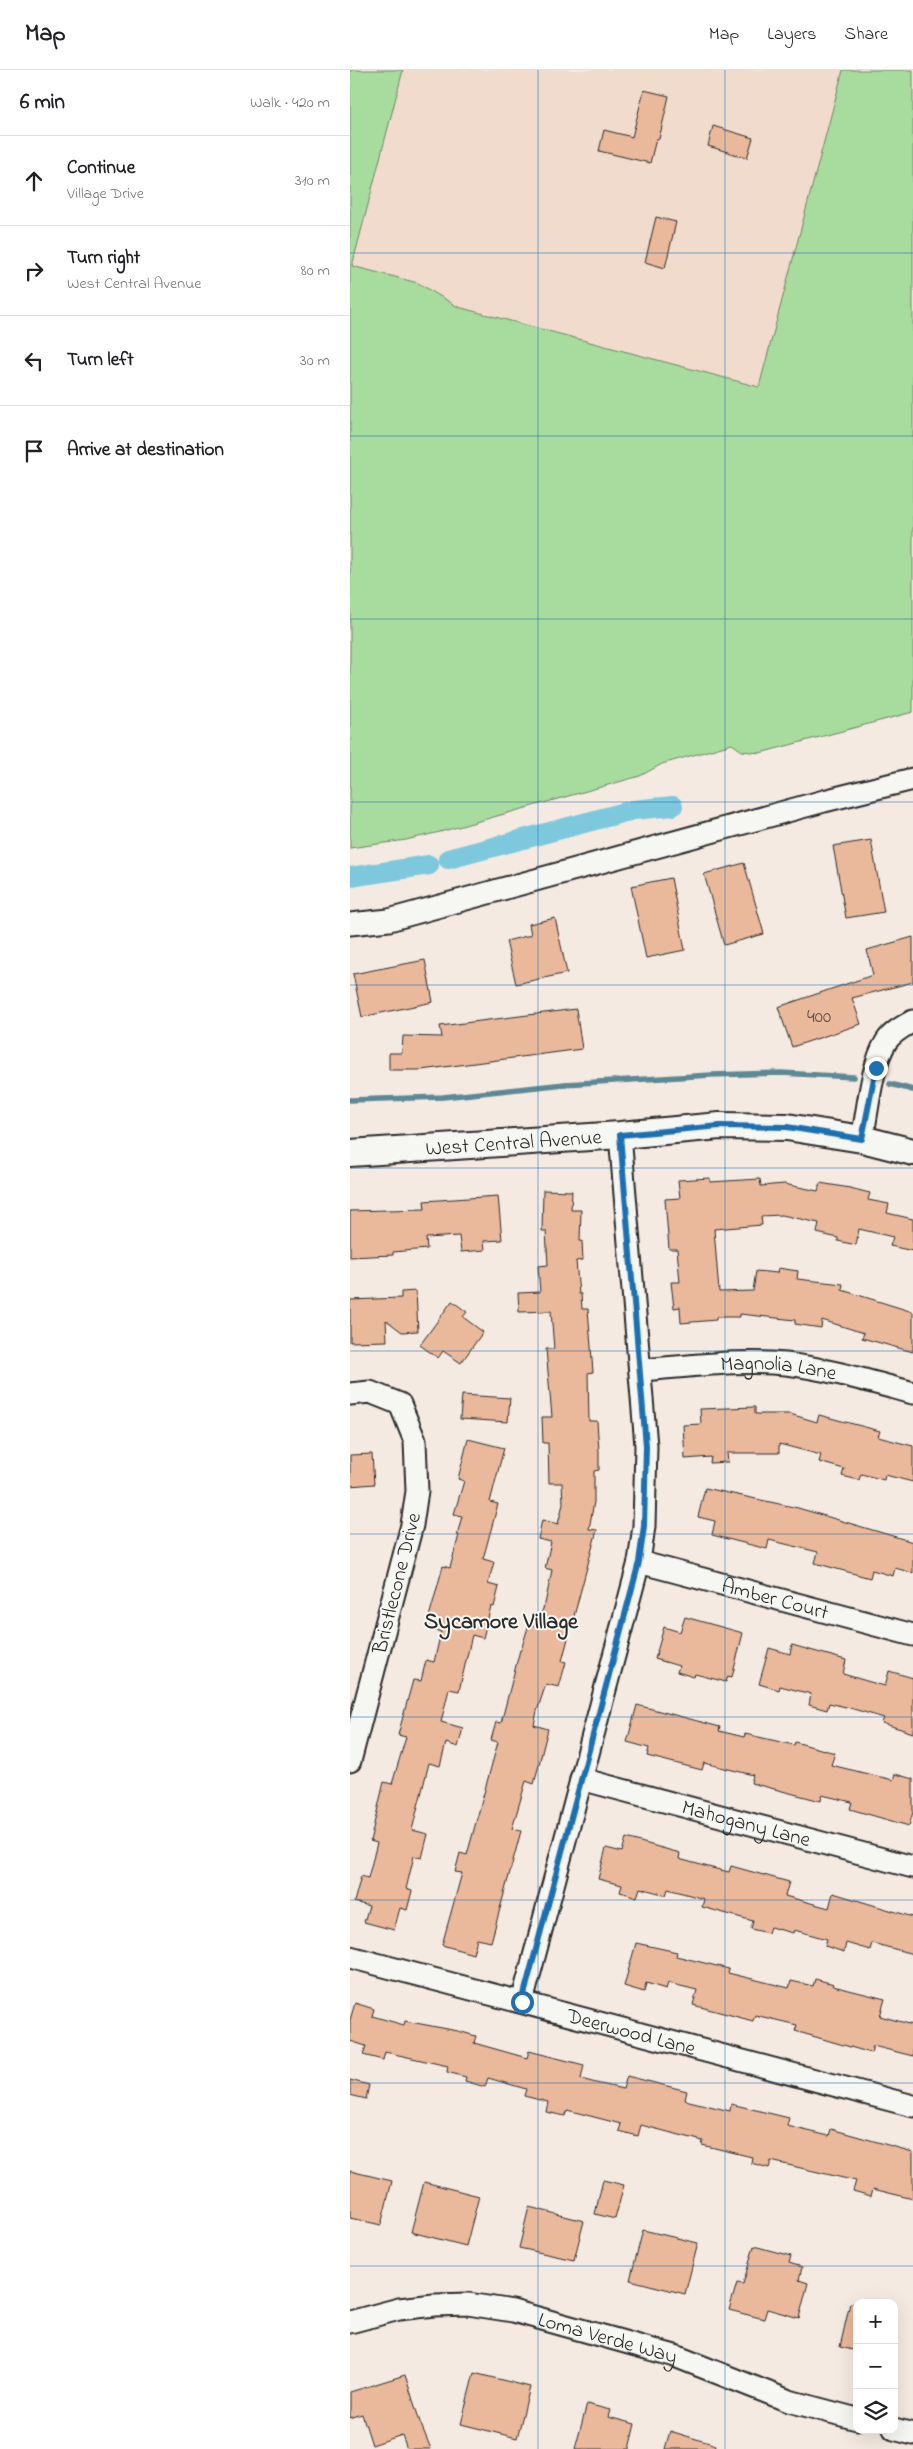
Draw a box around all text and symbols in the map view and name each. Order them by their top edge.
text: Map [25,17,66,52]
text: Map [709,22,739,48]
text: Layers [767,22,817,48]
text: Share [845,22,888,48]
text: 6 min [20,88,65,118]
text: Walk · 420 m [250,91,330,115]
text: Continue [67,155,135,182]
icon: ahead [20,167,48,195]
text: 310 m [295,169,330,193]
text: Village Drive [67,182,144,206]
text: Turn right [67,245,140,272]
icon: right [20,257,48,285]
text: 80 m [301,259,330,283]
text: West Central Avenue [67,272,201,296]
icon: left [20,347,48,375]
text: Turn left [67,347,134,374]
text: 30 m [300,349,330,373]
icon: arrive [20,437,48,465]
text: Arrive at destination [67,437,224,464]
house number: 400 [807,1004,831,1031]
route end [865,1057,888,1080]
street label: West Central Avenue [425,1123,603,1165]
street label: Magnolia Lane [720,1349,840,1390]
street label: Bristlecone Drive [366,1509,430,1658]
street label: Amber Court [718,1572,831,1629]
district label: Sycamore Village [424,1607,579,1640]
street label: Mahogany Lane [678,1793,814,1856]
route start [511,1991,534,2014]
street label: Deerwood Lane [562,2002,699,2065]
map controls [853,2299,898,2434]
button: + [853,2299,898,2344]
street label: Loma Verde Way [534,2306,680,2375]
button: − [853,2344,898,2389]
button: layers [853,2389,898,2434]

